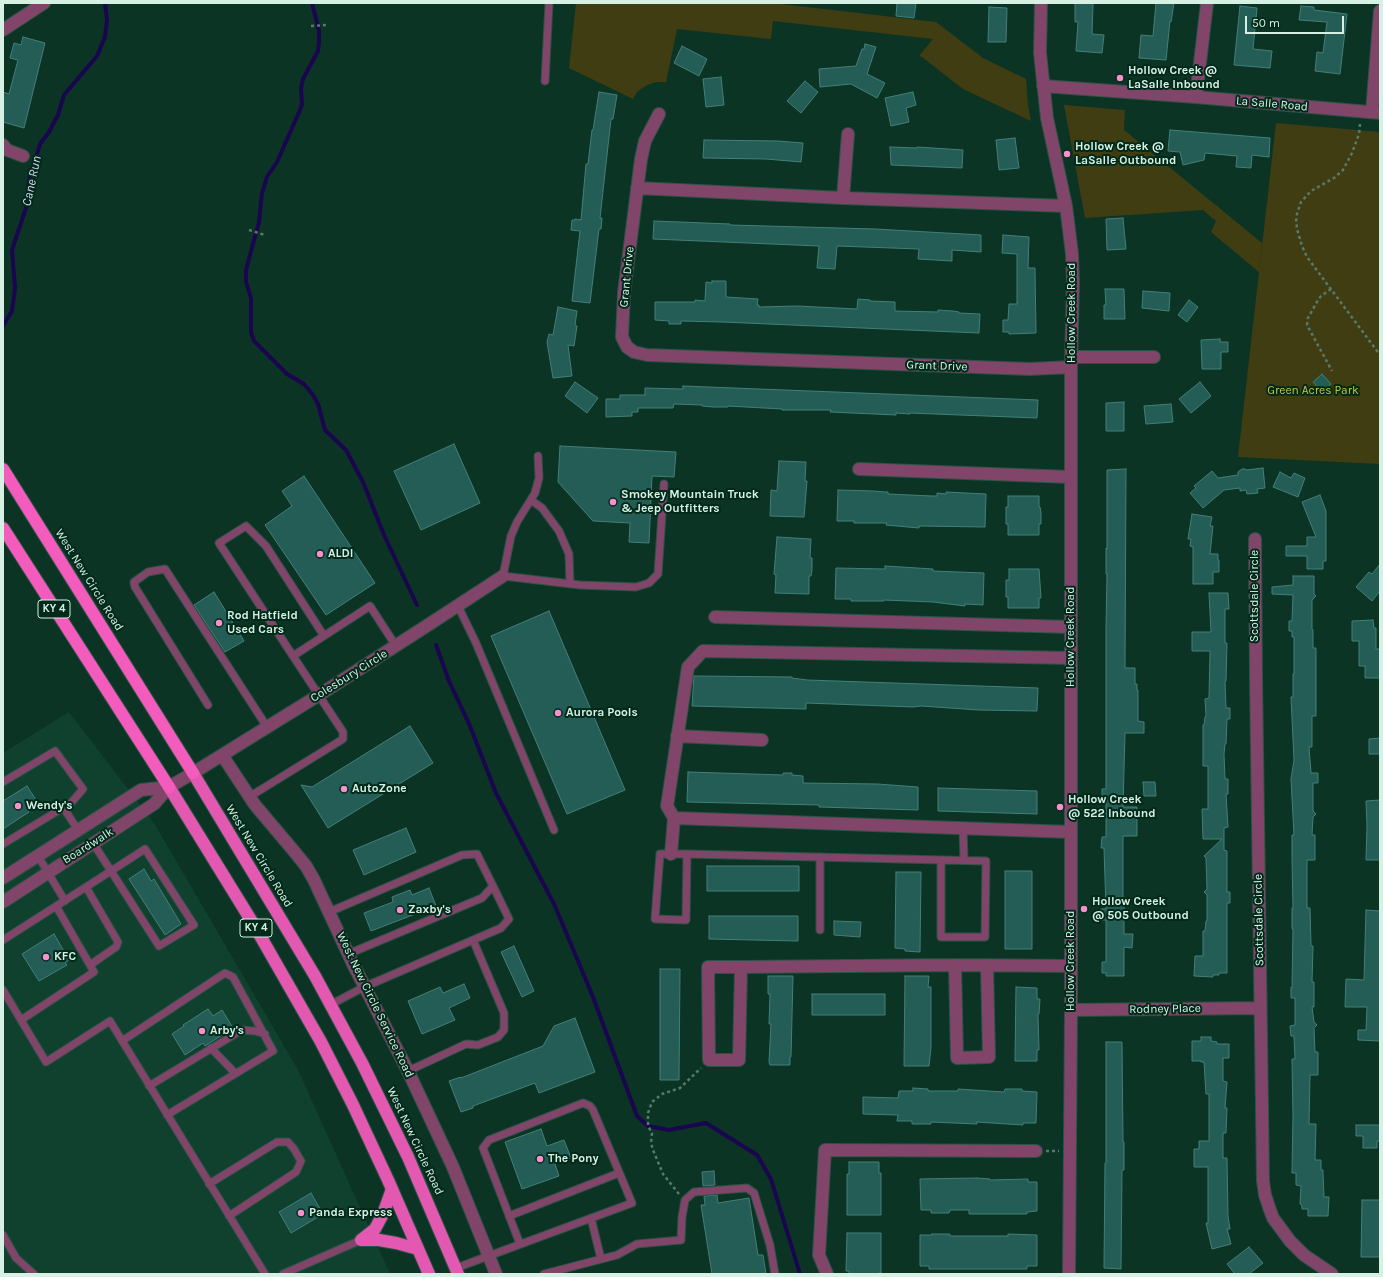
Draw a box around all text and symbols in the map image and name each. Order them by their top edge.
scale bar [1247,8,1346,34]
text: 50 m [1252,16,1280,30]
place label: Hollow Creek @ LaSalle Inbound [1128,64,1220,92]
marker: Hollow Creek @ LaSalle Inbound [1115,73,1125,83]
street label: La Salle Road [1235,94,1309,114]
place label: Hollow Creek @ LaSalle Outbound [1075,140,1176,168]
marker: Hollow Creek @ LaSalle Outbound [1062,149,1072,159]
water label: Cane Run [19,154,45,208]
street label: Grant Drive [617,246,637,308]
street label: Hollow Creek Road [1065,263,1079,363]
street label: Grant Drive [906,358,968,374]
park label: Green Acres Park [1267,384,1359,398]
place label: Smokey Mountain Truck & Jeep Outfitters [621,488,759,516]
marker: Smokey Mountain Truck & Jeep Outfitters [608,497,618,507]
street label: West New Circle Road [52,526,126,634]
place label: ALDI [328,547,353,561]
marker: ALDI [315,549,325,559]
street label: Scottsdale Circle [1248,550,1262,642]
street label: Hollow Creek Road [1064,587,1078,687]
road number: KY 4 [38,600,70,618]
place label: Rod Hatfield Used Cars [227,609,298,637]
marker: Rod Hatfield Used Cars [214,618,224,628]
street label: Colesbury Circle [308,647,390,705]
place label: Aurora Pools [566,706,638,720]
marker: Aurora Pools [553,708,563,718]
place label: AutoZone [352,782,407,796]
marker: AutoZone [339,784,349,794]
place label: Hollow Creek @ 522 Inbound [1068,793,1156,821]
place label: Wendy's [26,799,73,813]
marker: Wendy's [13,801,23,811]
street label: West New Circle Road [223,802,295,910]
marker: Hollow Creek @ 522 Inbound [1055,802,1065,812]
street label: Boardwalk [60,825,116,867]
street label: Scottsdale Circle [1251,874,1267,966]
place label: Hollow Creek @ 505 Outbound [1092,895,1189,923]
place label: Zaxby's [408,903,451,917]
marker: Hollow Creek @ 505 Outbound [1079,904,1089,914]
marker: Zaxby's [395,905,405,915]
street label: Hollow Creek Road [1064,911,1078,1011]
road number: KY 4 [240,919,272,937]
street label: West New Circle Service Road [333,930,417,1080]
place label: KFC [54,950,76,964]
marker: KFC [41,952,51,962]
street label: Rodney Place [1129,1001,1201,1017]
place label: Arby's [210,1024,244,1038]
marker: Arby's [197,1026,207,1036]
street label: West New Circle Road [384,1085,446,1197]
place label: The Pony [548,1152,599,1166]
marker: The Pony [535,1154,545,1164]
place label: Panda Express [309,1206,393,1220]
marker: Panda Express [296,1208,306,1218]

